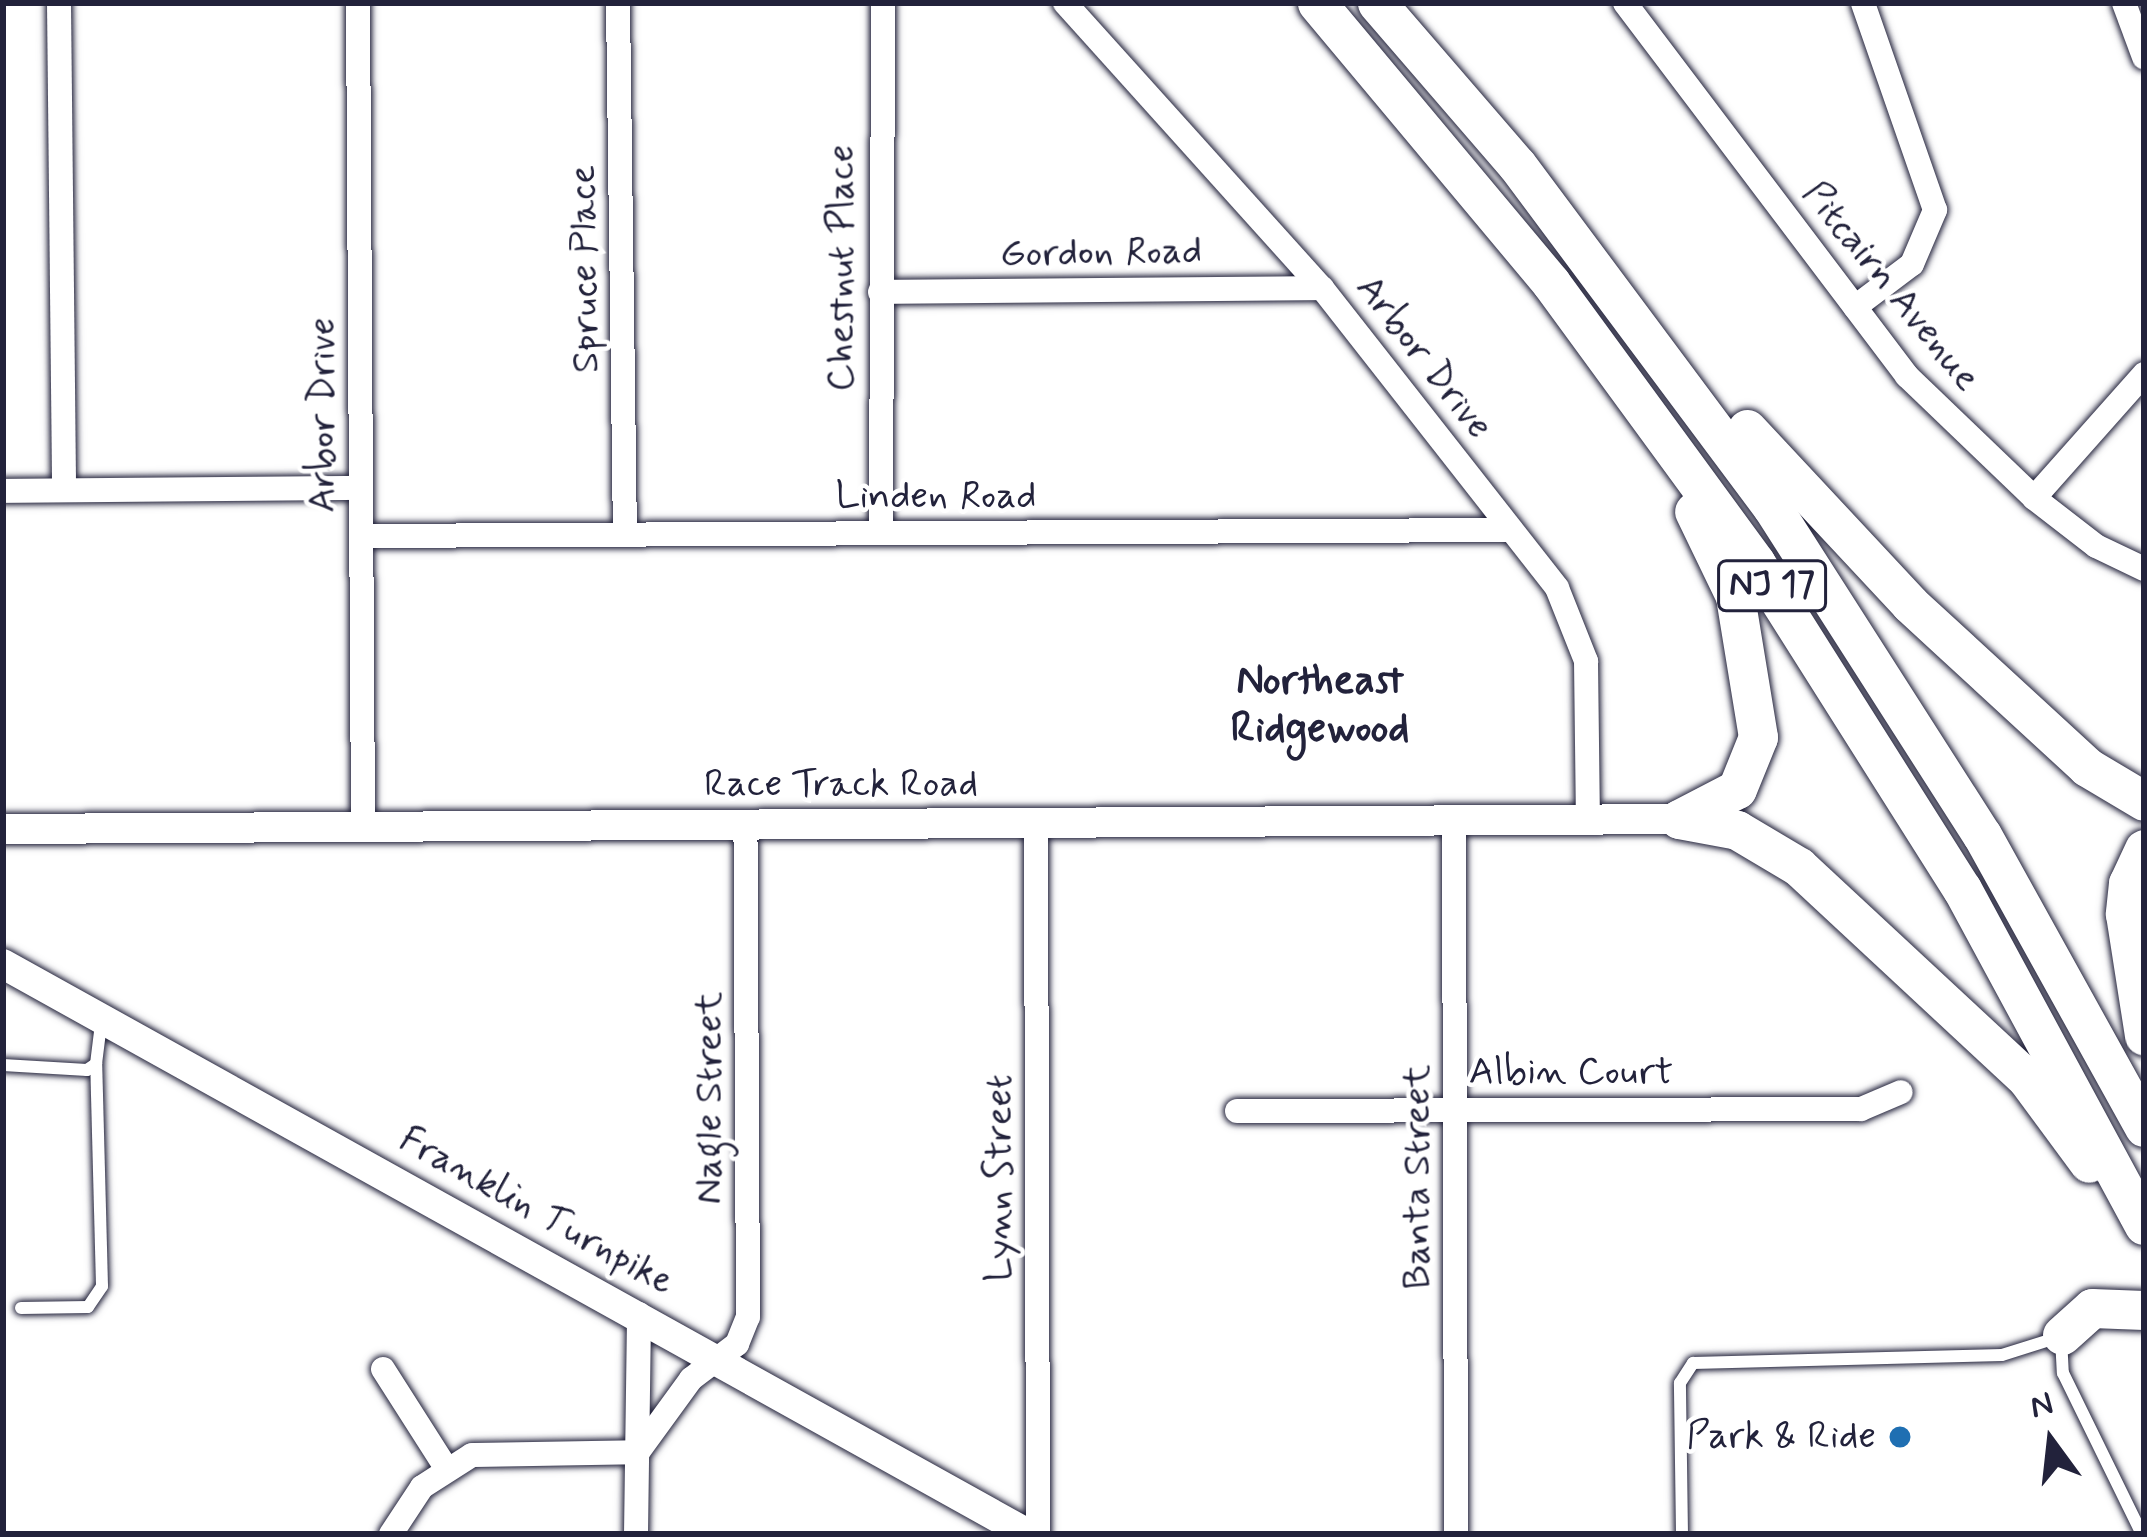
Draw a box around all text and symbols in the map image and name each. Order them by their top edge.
street label: Chestnut Place [820,147,866,389]
street label: Spruce Place [561,166,611,372]
street label: Pitcairn Avenue [1790,171,1990,403]
street label: Gordon Road [999,229,1203,279]
street label: Arbor Drive [1344,267,1502,449]
street label: Arbor Drive [301,317,347,513]
street label: Linden Road [836,474,1036,520]
road number: NJ 17 [1715,556,1829,616]
district label: Northeast Ridgewood [1231,657,1409,756]
street label: Race Track Road [708,762,974,808]
street label: Nagle Street [688,991,734,1205]
street label: Albin Court [1470,1050,1672,1096]
street label: Banta Street [1396,1064,1442,1290]
street label: Lynn Street [978,1071,1024,1285]
street label: Franklin Turnpike [391,1117,681,1307]
north arrow [1991,1381,2111,1501]
text: N [2025,1382,2058,1430]
place label: Park & Ride [1686,1414,1876,1460]
marker: Park & Ride [1887,1424,1913,1450]

